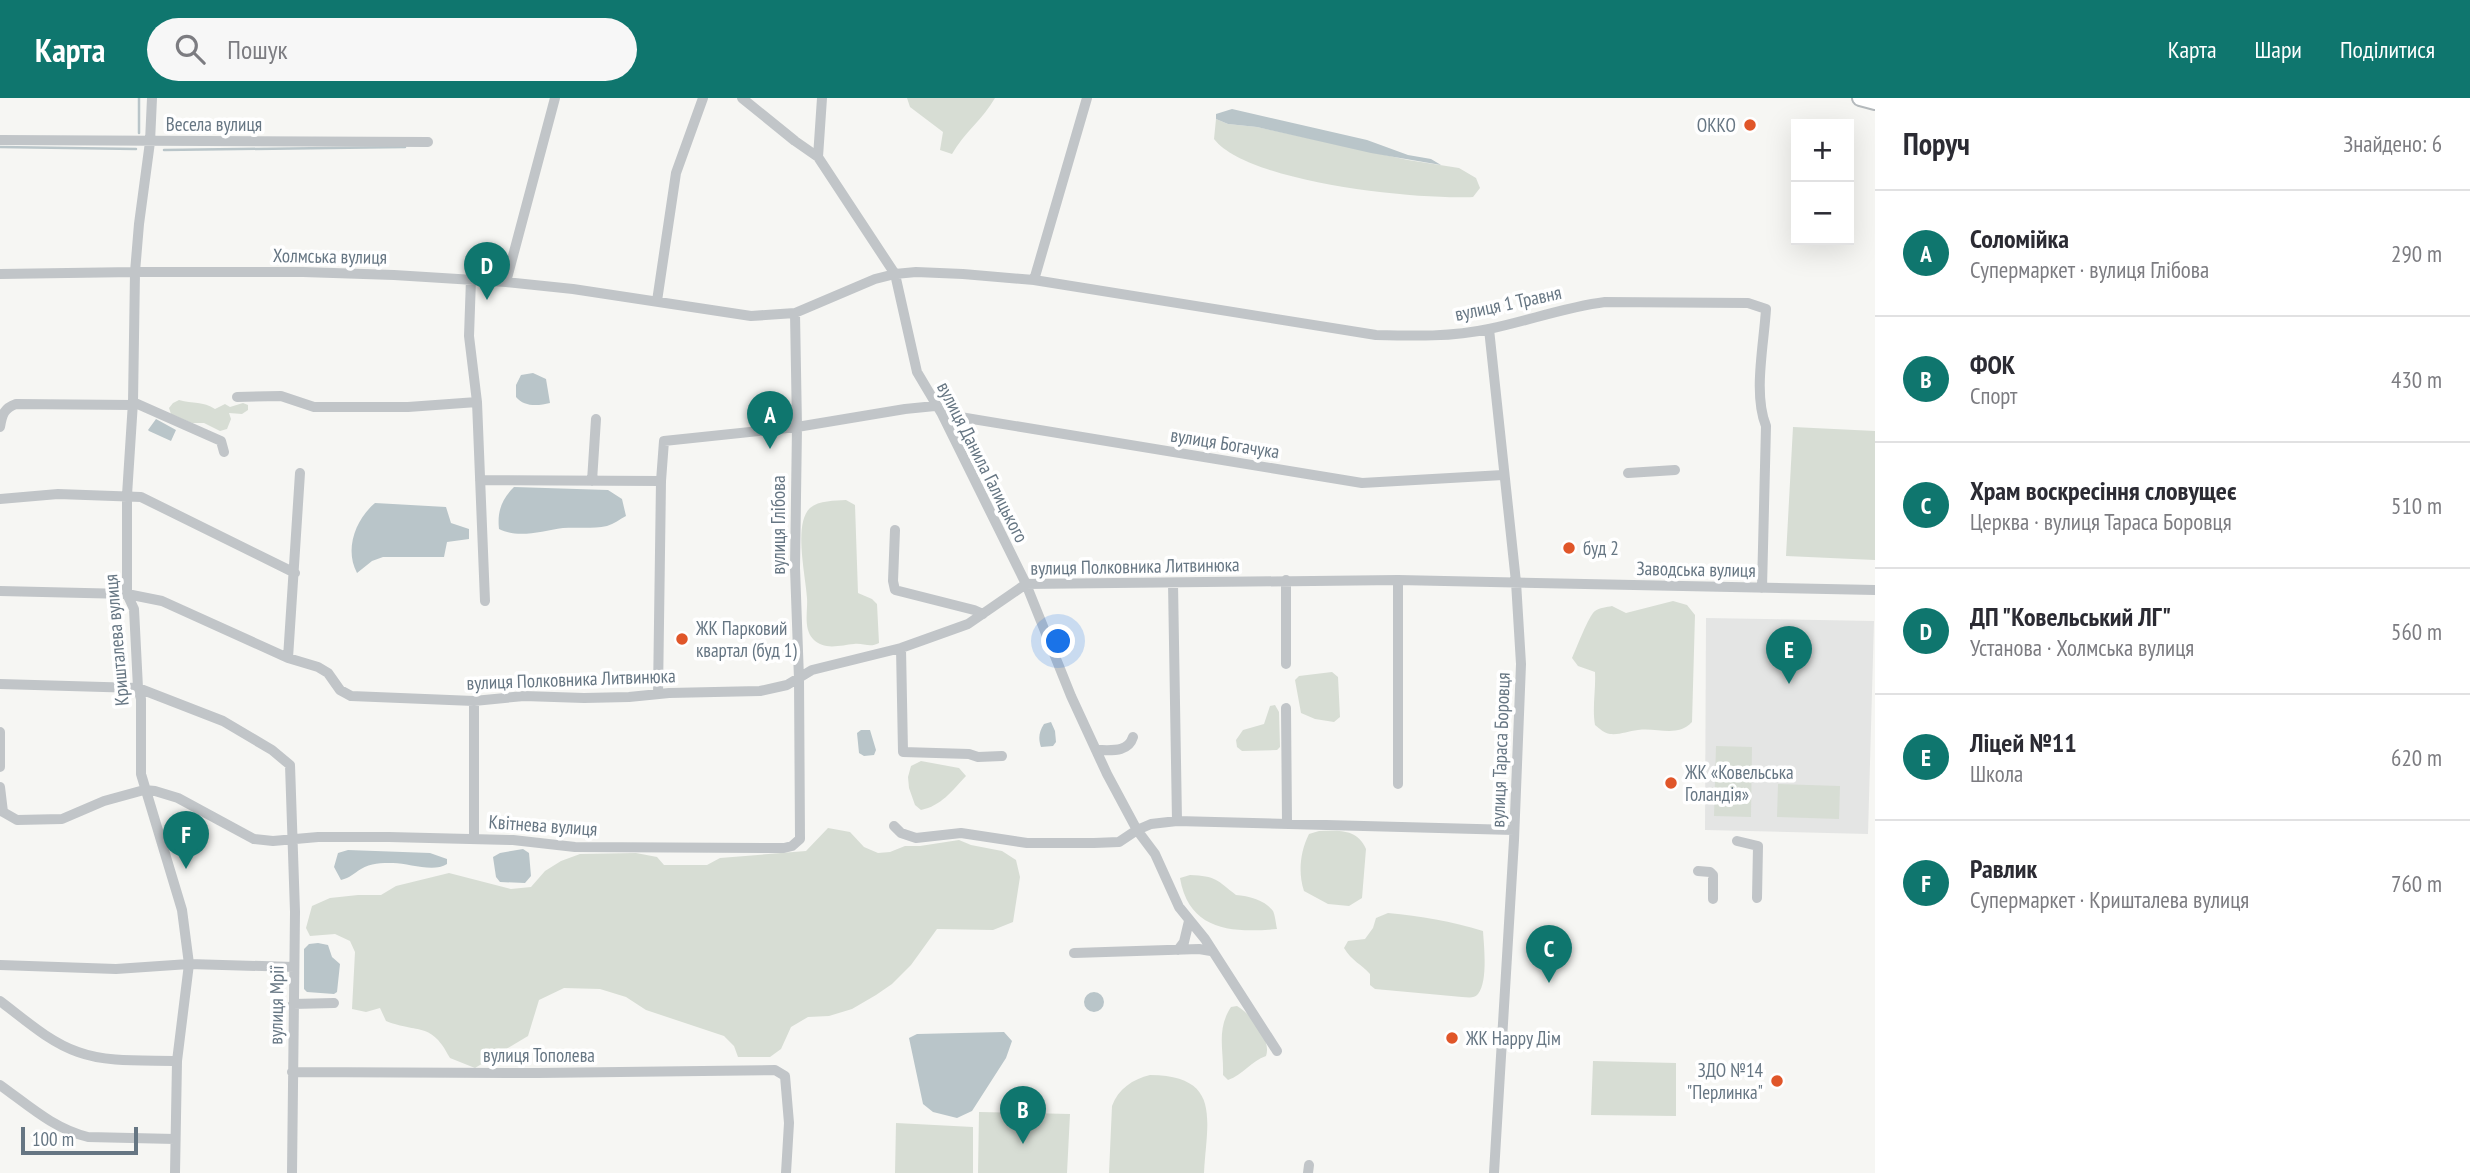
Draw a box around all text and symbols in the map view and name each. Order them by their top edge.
search box [147,18,637,81]
text: Карта [35,28,105,71]
icon: search [171,30,209,68]
text: Пошук [227,33,288,66]
text: Карта [2168,34,2217,65]
text: Шари [2255,34,2302,65]
text: Поділитися [2340,34,2435,65]
street label: Весела вулиця [166,112,262,136]
place label: ОККО [1697,113,1736,137]
marker: ОККО [1742,117,1758,133]
map controls [1791,119,1854,245]
button: + [1791,119,1854,182]
text: Поруч [1903,124,1970,163]
text: Знайдено: 6 [2343,129,2442,158]
button: − [1791,182,1854,245]
text: Соломійка [1970,222,2069,255]
text: A [1920,239,1932,268]
text: 290 m [2391,239,2442,268]
pin: D [464,242,510,300]
street label: Холмська вулиця [273,243,387,269]
text: Супермаркет · вулиця Глібова [1970,255,2209,284]
street label: вулиця 1 Травня [1452,280,1564,326]
text: ФОК [1970,348,2015,381]
text: B [1920,365,1932,394]
text: 430 m [2391,365,2442,394]
street label: вулиця Данила Галицького [932,378,1034,546]
text: Спорт [1970,381,2017,410]
pin: A [747,391,793,449]
street label: вулиця Богачука [1169,423,1281,463]
text: Храм воскресіння словущеє [1970,474,2237,507]
street label: вулиця Глібова [766,475,790,575]
text: C [1921,491,1931,520]
text: 510 m [2391,491,2442,520]
text: Церква · вулиця Тараса Боровця [1970,507,2232,536]
place label: буд 2 [1583,536,1619,560]
marker: буд 2 [1561,540,1577,556]
street label: вулиця Полковника Литвинюка [1030,552,1240,580]
street label: Заводська вулиця [1636,556,1756,582]
street label: Кришталева вулиця [98,573,134,707]
text: ДП "Ковельський ЛГ" [1970,600,2171,633]
place label: ЖК Парковий квартал (буд 1) [695,616,797,662]
text: D [1920,617,1932,646]
text: 560 m [2391,617,2442,646]
your location [1041,624,1075,658]
pin: E [1766,626,1812,684]
marker: ЖК Парковий квартал (буд 1) [674,631,690,647]
text: Установа · Холмська вулиця [1970,633,2194,662]
street label: вулиця Полковника Литвинюка [466,663,676,695]
street label: вулиця Тараса Боровця [1485,672,1515,828]
text: Ліцей №11 [1970,726,2077,759]
text: E [1921,743,1931,772]
text: 620 m [2391,743,2442,772]
text: Школа [1970,759,2023,788]
place label: ЖК «Ковельська Голандія» [1684,760,1794,806]
marker: ЖК «Ковельська Голандія» [1663,775,1679,791]
street label: Квітнева вулиця [488,809,598,841]
pin: F [163,811,209,869]
text: Равлик [1970,852,2037,885]
text: F [1921,869,1931,898]
text: 760 m [2391,869,2442,898]
text: Супермаркет · Кришталева вулиця [1970,885,2249,914]
pin: C [1526,925,1572,983]
street label: вулиця Мрії [263,965,289,1045]
place label: ЖК Happy Дім [1465,1026,1561,1050]
marker: ЖК Happy Дім [1444,1030,1460,1046]
street label: вулиця Тополева [483,1043,595,1067]
place label: ЗДО №14 "Перлинка" [1687,1058,1763,1104]
marker: ЗДО №14 "Перлинка" [1769,1073,1785,1089]
pin: B [1000,1086,1046,1144]
scale bar [21,1124,138,1156]
text: 100 m [32,1127,74,1151]

